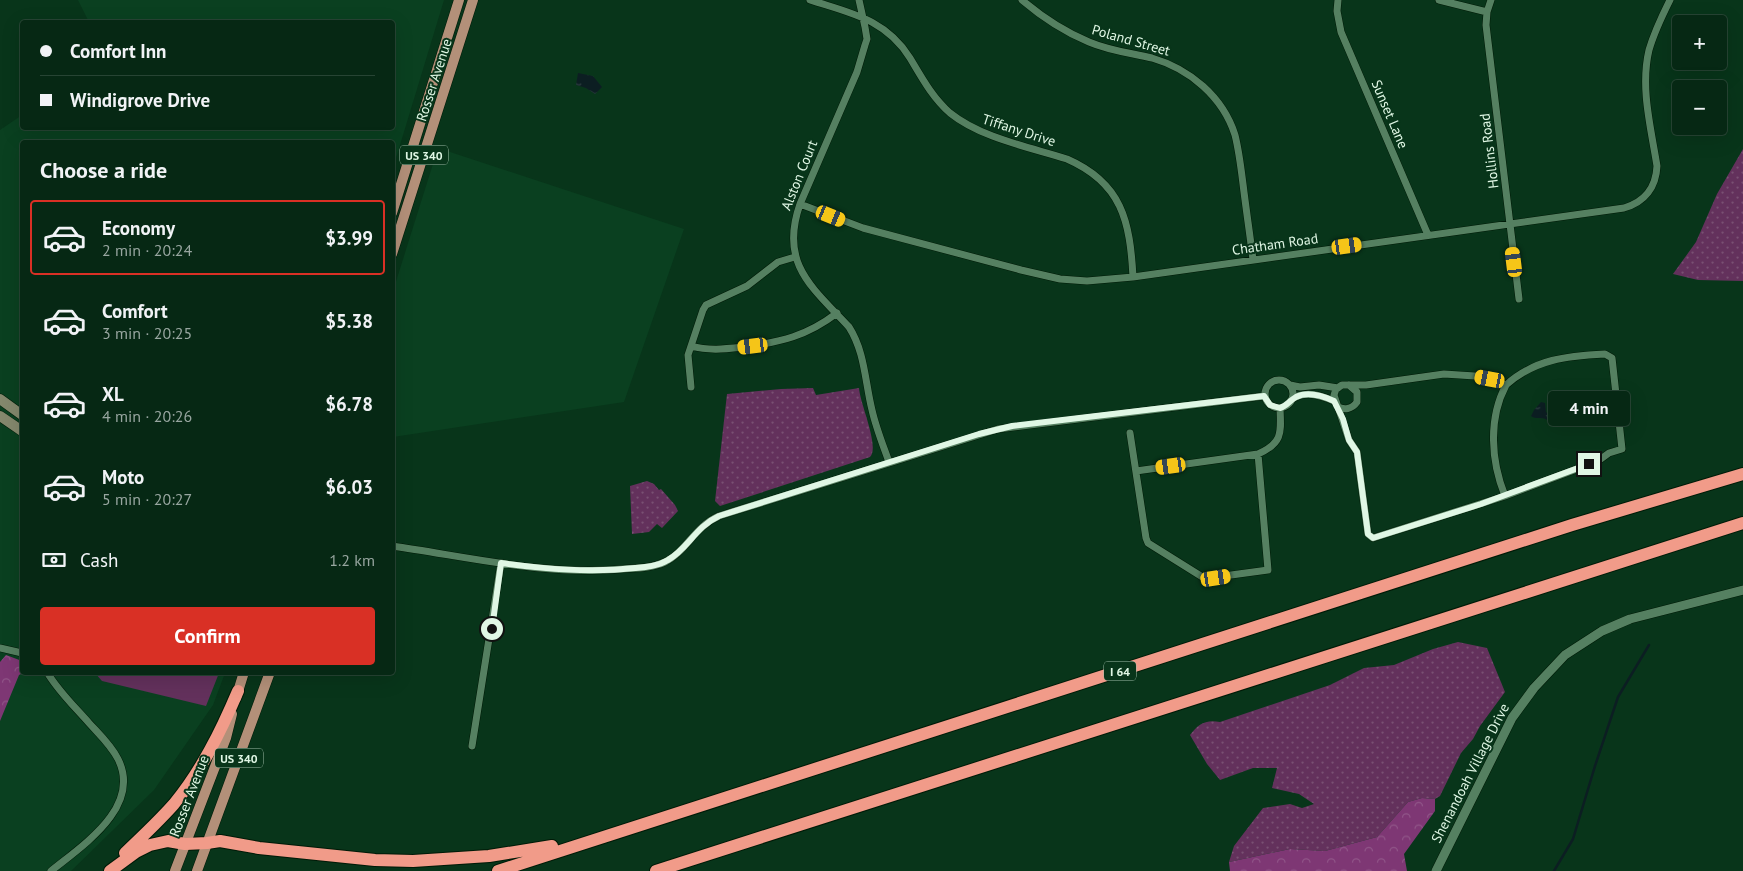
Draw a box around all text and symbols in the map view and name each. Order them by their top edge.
map controls [1672,15,1727,135]
button: + [1672,15,1727,70]
street label: Poland Street [1090,20,1172,60]
street label: Rosser Avenue [412,36,456,124]
text: Comfort Inn [70,39,166,63]
street label: Sunset Lane [1367,77,1413,151]
button: − [1672,80,1727,135]
text: Windigrove Drive [70,88,210,112]
street label: Tiffany Drive [980,110,1058,150]
street label: Hollins Road [1475,112,1503,190]
street label: Alston Court [777,137,821,213]
road number: US 340 [400,146,448,164]
text: Choose a ride [40,156,167,184]
car [814,203,847,229]
icon: car [42,215,87,260]
text: Economy [102,216,175,240]
text: $3.99 [325,226,373,250]
street label: Chatham Road [1231,229,1319,259]
car [1331,236,1362,256]
text: 2 min · 20:24 [102,240,192,260]
car [1504,246,1523,278]
icon: car [42,298,87,343]
text: Comfort [102,299,168,323]
text: $5.38 [325,309,373,333]
text: 3 min · 20:25 [102,323,192,343]
car [737,337,768,355]
car [1473,369,1506,389]
icon: car [42,381,87,426]
text: XL [102,382,124,406]
text: $6.78 [325,392,373,416]
callout: 4 min [1548,392,1630,426]
text: 4 min [1569,398,1609,418]
text: 4 min · 20:26 [102,406,192,426]
route end [1578,453,1600,475]
car [1155,456,1186,476]
icon: car [42,464,87,509]
text: Moto [102,465,144,489]
text: $6.03 [325,475,373,499]
text: 5 min · 20:27 [102,489,192,509]
icon: cash [40,546,68,574]
text: Cash [80,548,118,572]
text: 1.2 km [329,550,375,570]
car [1200,568,1231,588]
button: Confirm [40,607,375,665]
route start [481,618,503,640]
road number: I 64 [1104,661,1136,680]
street label: Shenandoah Village Drive [1427,700,1513,846]
road number: US 340 [215,748,263,768]
street label: Rosser Avenue [165,753,213,839]

